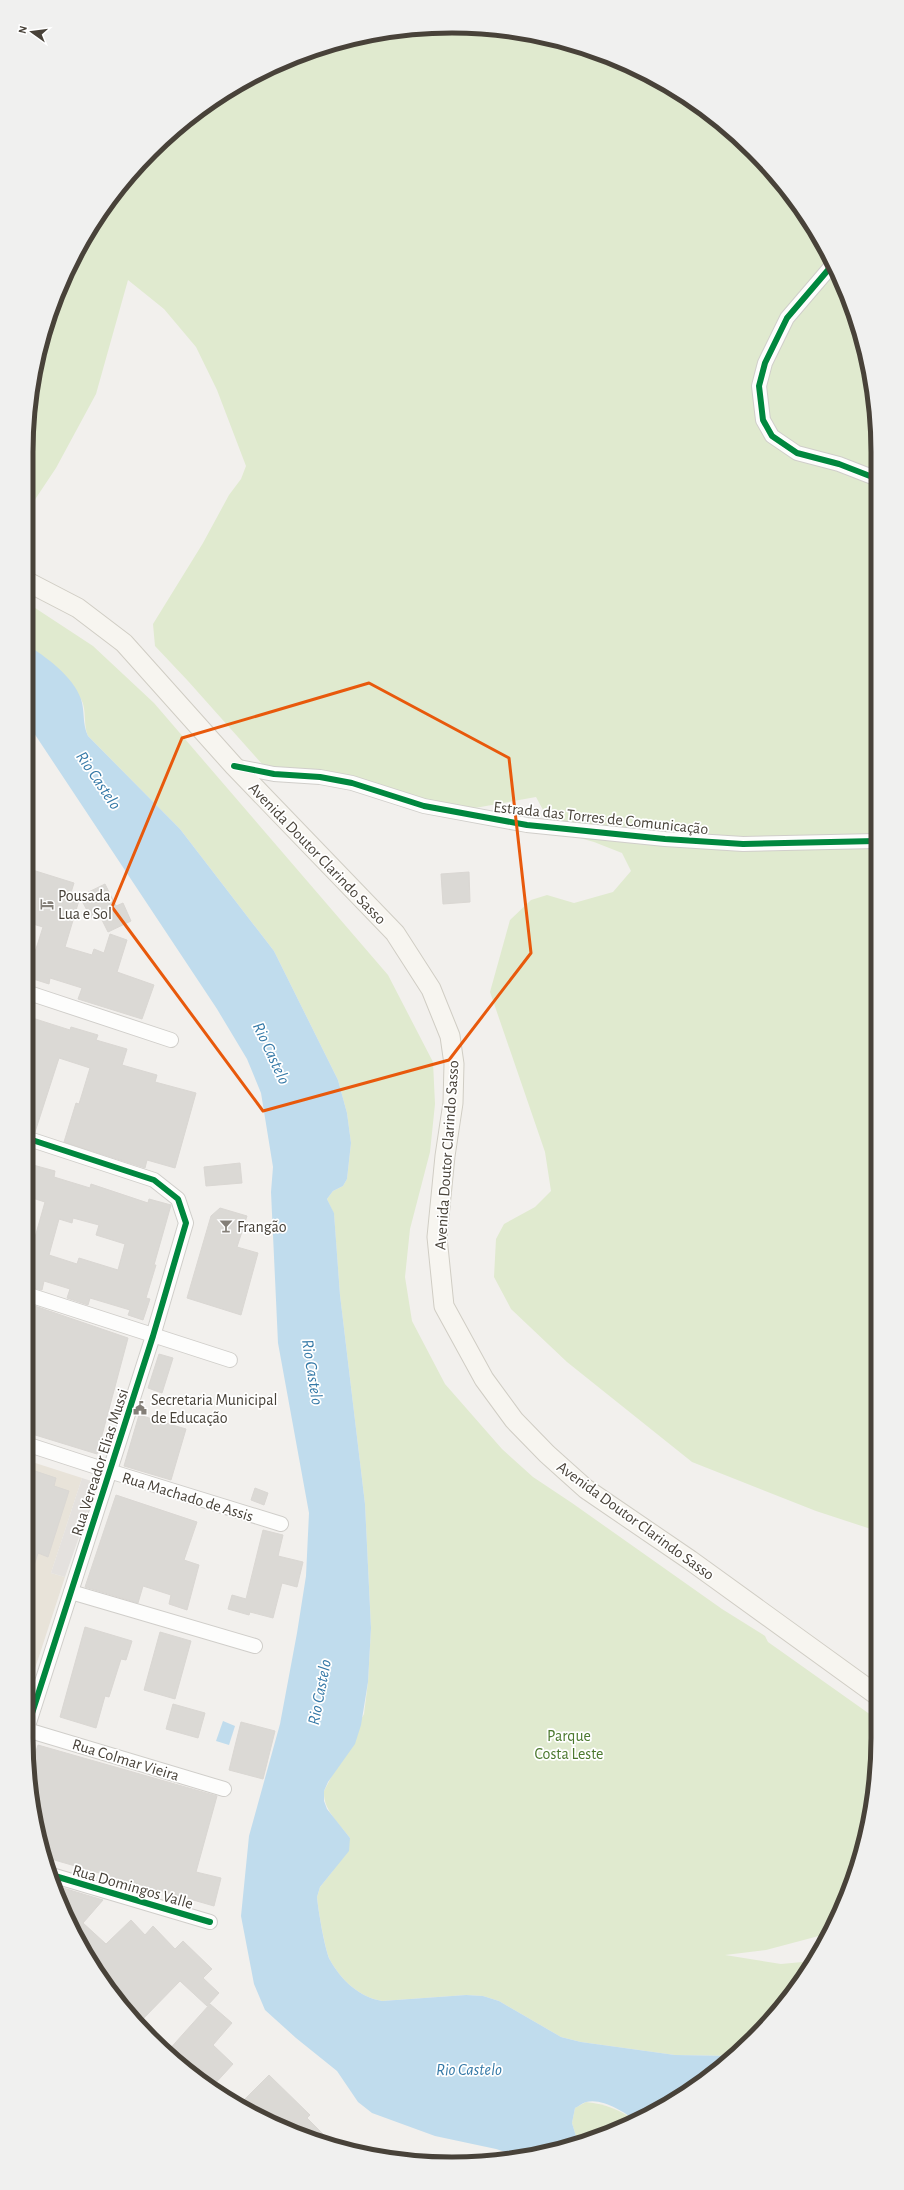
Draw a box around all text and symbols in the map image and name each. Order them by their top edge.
north arrow [12,12,52,52]
text: N [17,25,29,35]
water label: Rio Castelo [73,748,124,812]
street label: Avenida Doutor Clarindo Sasso [246,780,389,928]
street label: Estrada das Torres de Comunicação [493,799,709,837]
place label: Pousada Lua e Sol [58,888,112,922]
hotel icon: Pousada Lua e Sol [39,896,55,912]
water label: Rio Castelo [250,1020,293,1087]
street label: Avenida Doutor Clarindo Sasso [432,1060,462,1250]
bar icon: Frangão [218,1218,234,1234]
place label: Frangão [237,1219,287,1235]
water label: Rio Castelo [299,1338,326,1406]
street label: Rua Vereador Elias Mussi [69,1387,131,1538]
place label: Secretaria Municipal de Educação [151,1392,278,1426]
public building icon: Secretaria Municipal de Educação [132,1400,148,1416]
street label: Avenida Doutor Clarindo Sasso [554,1459,717,1583]
street label: Rua Machado de Assis [120,1469,255,1525]
water label: Rio Castelo [305,1658,334,1726]
park label: Parque Costa Leste [535,1728,603,1762]
street label: Rua Colmar Vieira [70,1736,181,1784]
street label: Rua Domingos Valle [71,1862,195,1912]
water label: Rio Castelo [436,2061,502,2078]

